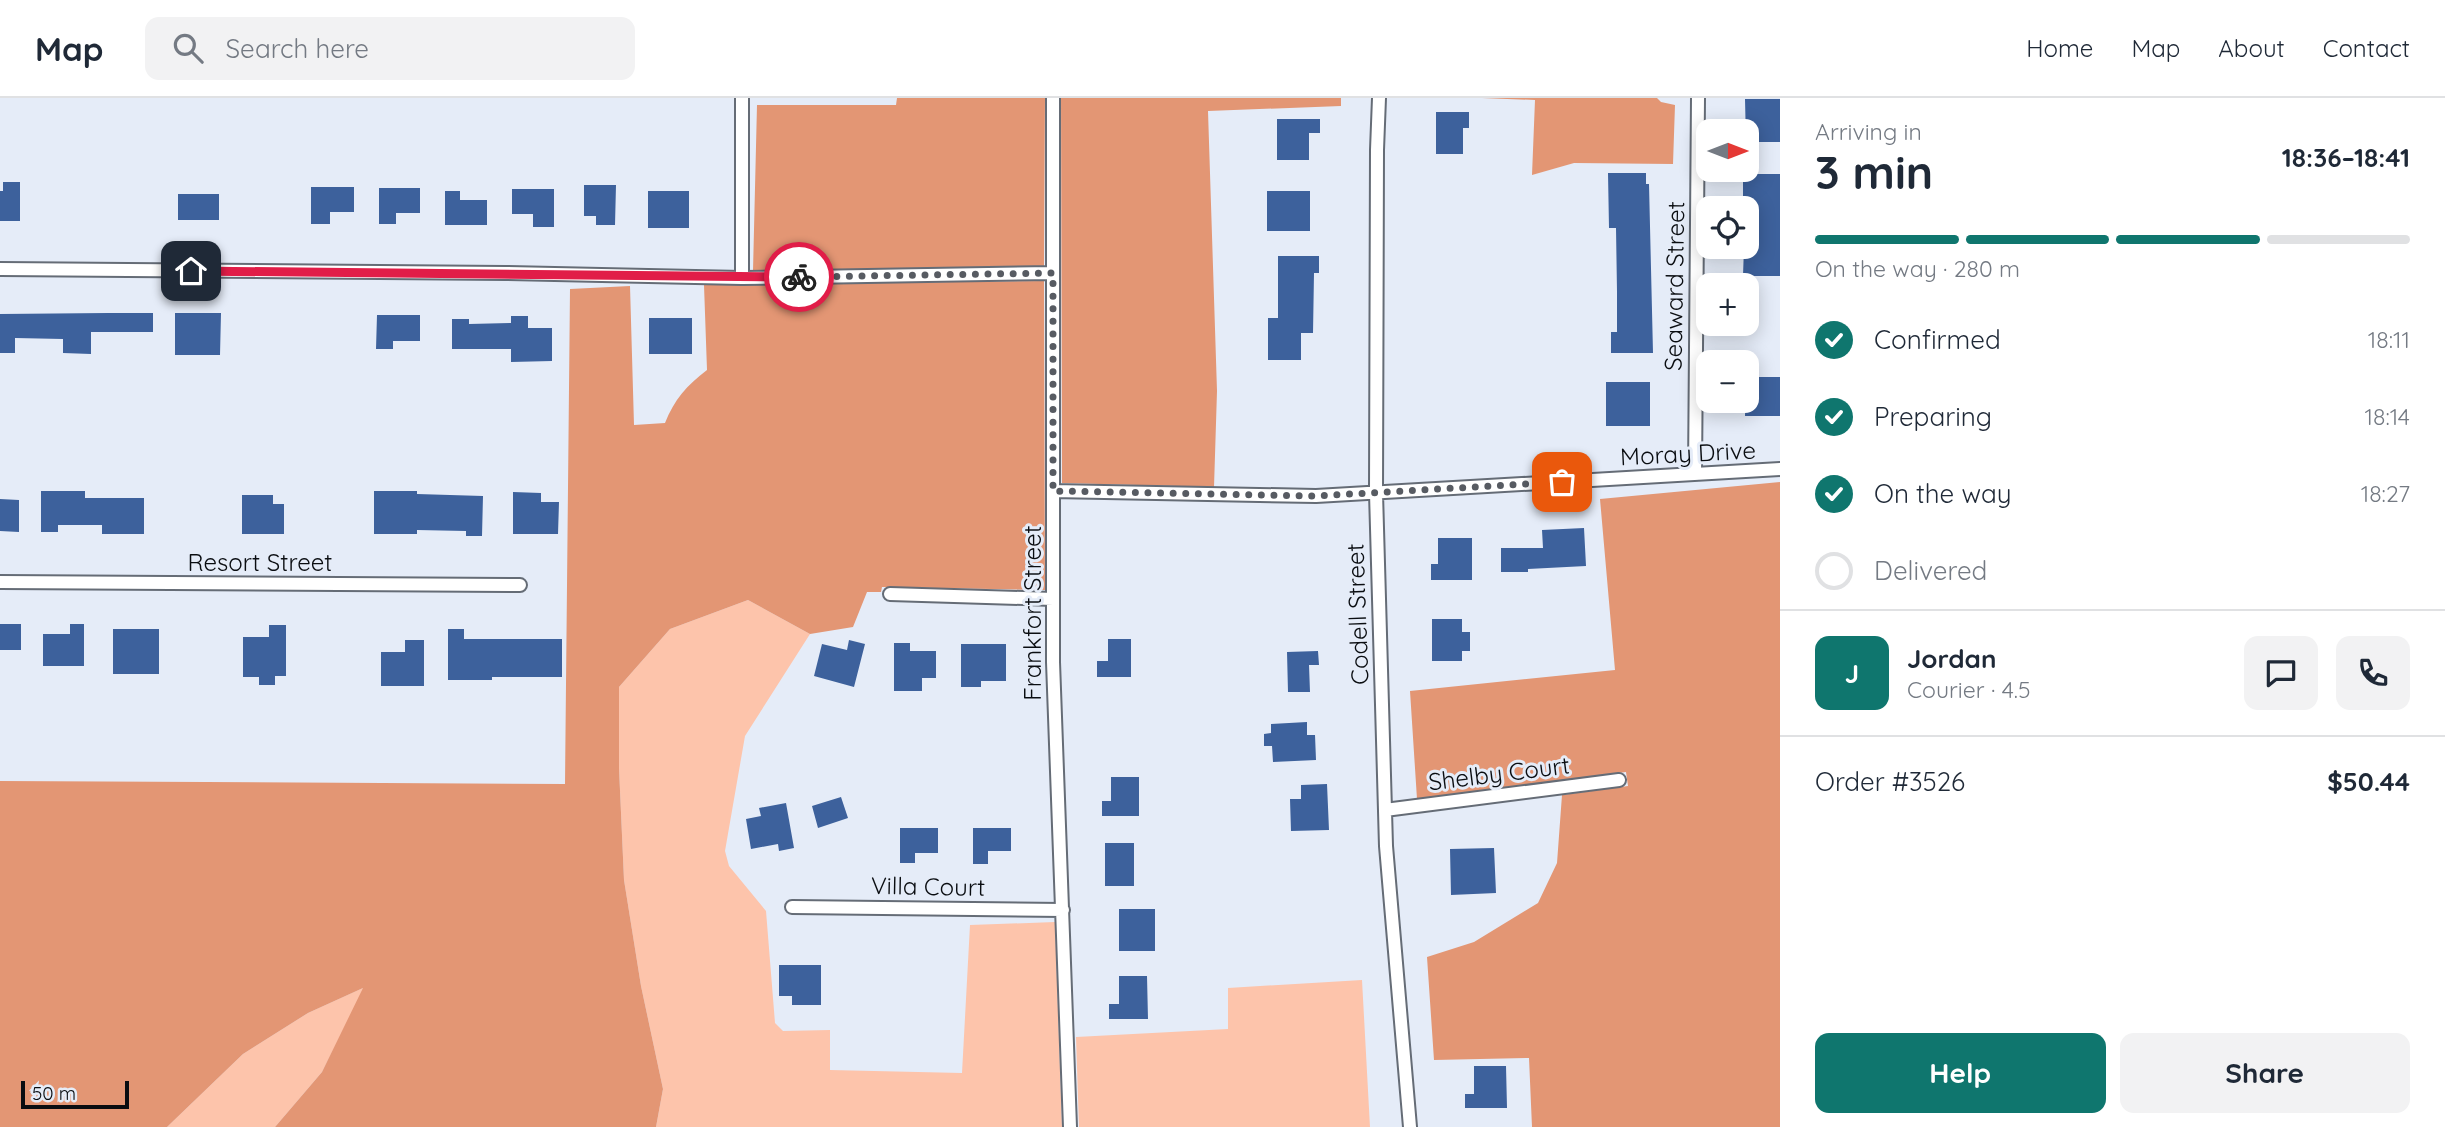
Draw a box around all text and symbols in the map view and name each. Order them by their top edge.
search box [145,17,635,80]
text: Map [35,28,103,69]
icon: search [169,29,207,67]
text: Search here [225,32,369,65]
text: Home [2026,33,2093,63]
text: Map [2131,33,2180,63]
text: About [2218,33,2285,63]
text: Contact [2323,33,2410,63]
text: Arriving in [1815,117,1922,146]
north arrow [1696,119,1759,182]
map controls [1696,119,1759,413]
text: 18:36–18:41 [2282,141,2410,174]
text: 3 min [1815,143,1933,201]
button: locate [1696,196,1759,259]
street label: Seaward Street [1658,201,1690,371]
pin [161,241,221,301]
courier [764,242,834,312]
icon: home [172,252,210,290]
text: On the way · 280 m [1815,254,2020,283]
icon: bike [780,258,818,296]
button: + [1696,273,1759,336]
icon: check [1815,321,1853,359]
text: Confirmed [1874,323,2001,356]
text: 18:11 [2368,325,2410,354]
button: − [1696,350,1759,413]
icon: check [1815,398,1853,436]
text: Preparing [1874,400,1992,433]
text: 18:14 [2364,402,2410,431]
street label: Moray Drive [1619,434,1757,472]
pin [1532,452,1592,512]
icon: bag [1543,463,1581,501]
icon: check [1815,475,1853,513]
text: On the way [1874,477,2012,510]
text: 18:27 [2361,479,2410,508]
street label: Frankfort Street [1017,525,1047,701]
street label: Codell Street [1340,543,1374,685]
street label: Resort Street [188,547,332,577]
text: Delivered [1874,554,1987,587]
button: chat [2244,636,2318,710]
button: phone [2336,636,2410,710]
text: Jordan [1907,642,1996,675]
text: J [1845,657,1859,690]
text: Courier · 4.5 [1907,675,2031,704]
street label: Shelby Court [1427,749,1571,797]
text: Order #3526 [1815,765,1965,798]
text: $50.44 [2327,765,2410,798]
street label: Villa Court [871,870,985,902]
button: Help [1815,1033,2106,1113]
button: Share [2120,1033,2410,1113]
scale bar [21,1078,130,1110]
text: 50 m [32,1081,76,1105]

